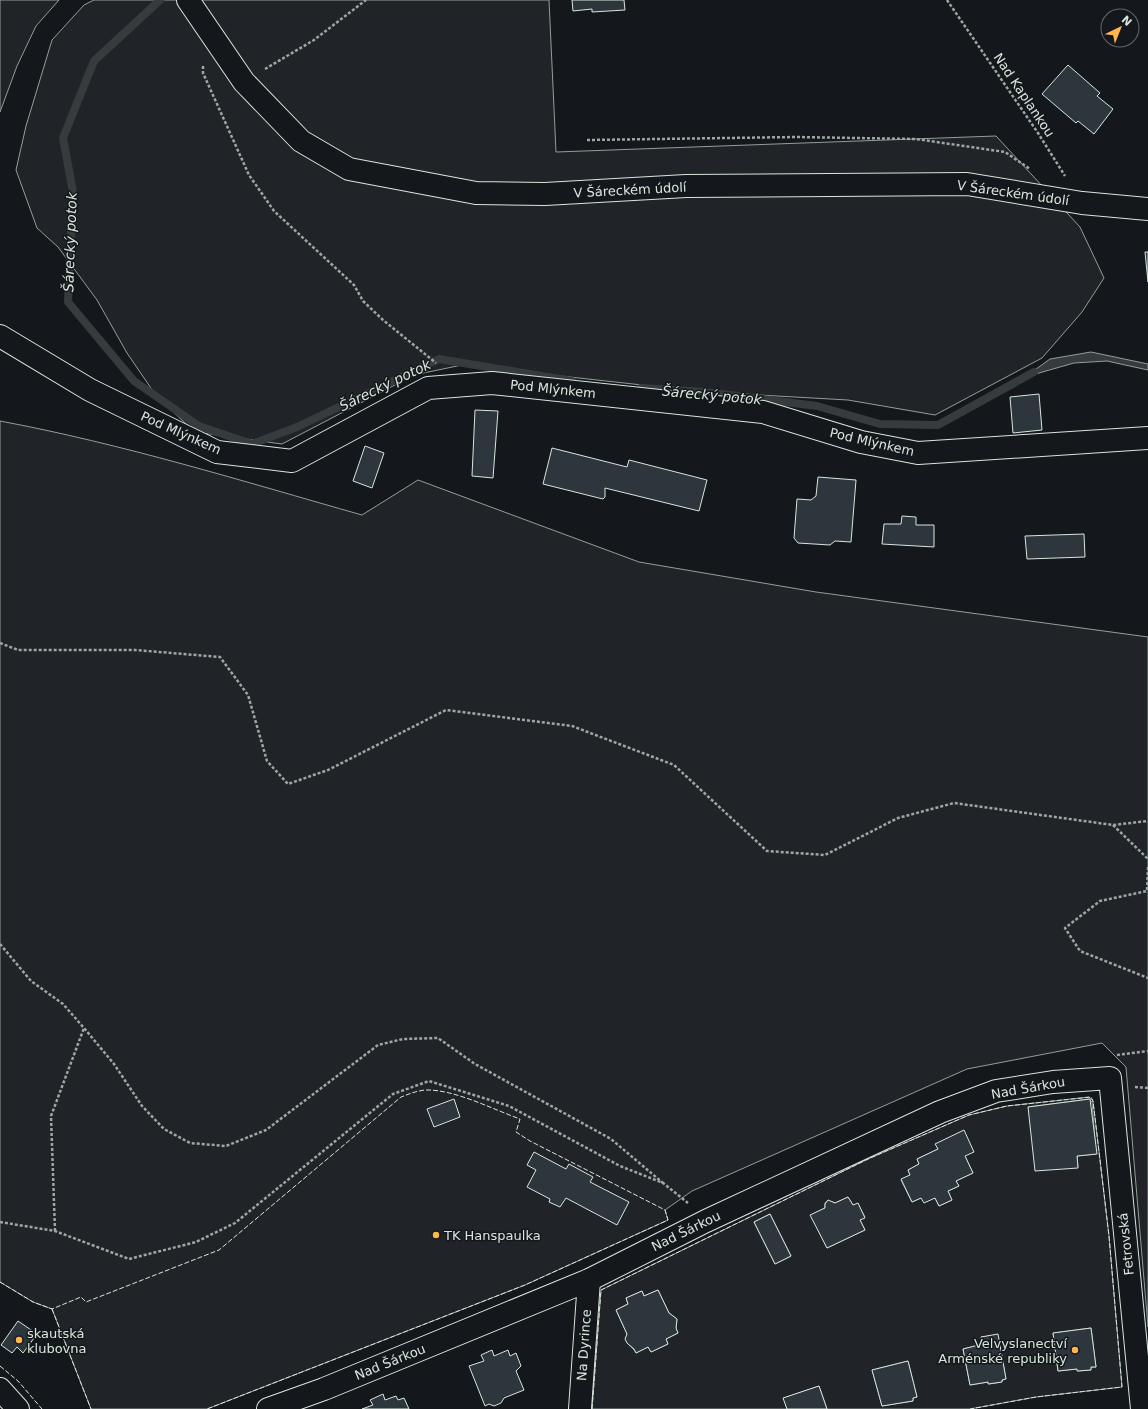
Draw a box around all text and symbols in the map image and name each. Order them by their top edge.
north arrow [1100,8,1140,48]
text: N [1119,13,1134,29]
street label: Nad Kaplankou [990,50,1058,140]
street label: V Šáreckém údolí [956,178,1070,208]
street label: V Šáreckém údolí [573,180,687,200]
water label: Šárecký potok [59,191,80,292]
water label: Šárecký potok [336,355,434,414]
street label: Pod Mlýnkem [509,377,597,401]
water label: Šárecký potok [661,382,763,407]
street label: Pod Mlýnkem [139,409,223,457]
street label: Pod Mlýnkem [828,425,916,459]
street label: Nad Šárkou [990,1074,1066,1102]
street label: Nad Šárkou [649,1208,723,1254]
street label: Fetrovská [1115,1212,1137,1276]
place label: TK Hanspaulka [443,1228,541,1243]
marker: TK Hanspaulka [431,1230,441,1240]
street label: Na Dyrince [574,1309,594,1381]
place label: skautská klubovna [27,1326,86,1356]
marker: skautská klubovna [14,1335,24,1345]
place label: Velvyslanectví Arménské republiky [938,1336,1067,1366]
street label: Nad Šárkou [352,1341,428,1383]
marker: Velvyslanectví Arménské republiky [1070,1345,1080,1355]

